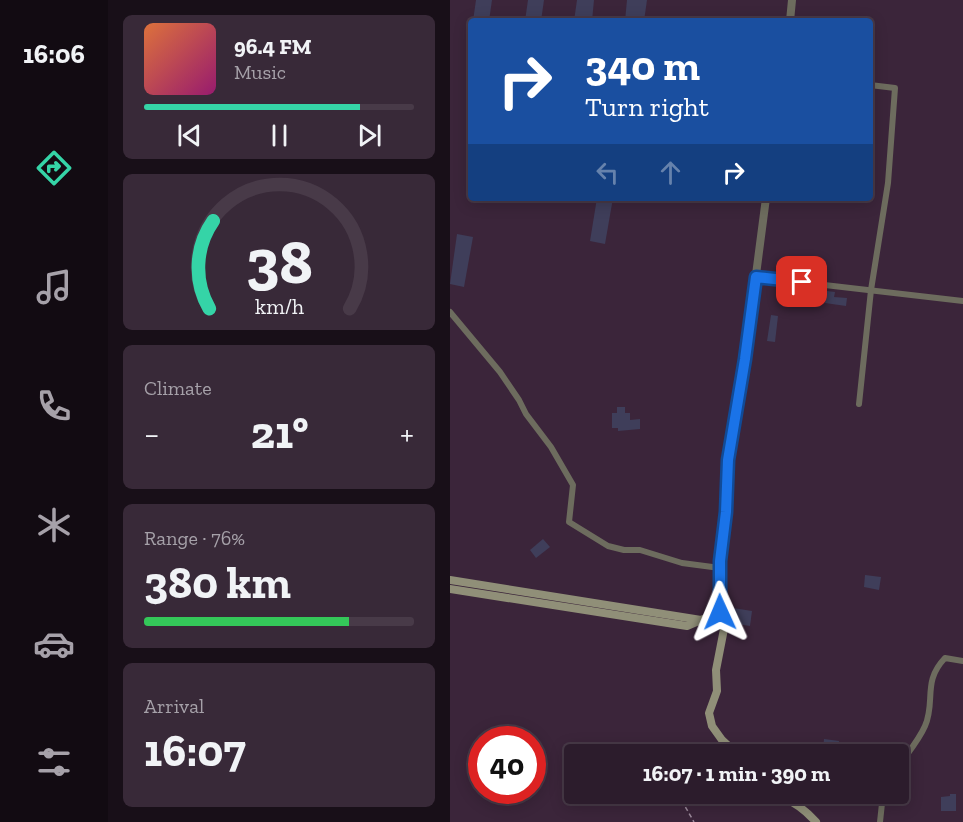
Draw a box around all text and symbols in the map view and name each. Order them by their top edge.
text: 96.4 FM [234,33,312,60]
text: 16:06 [23,38,85,70]
text: 340 m [585,40,700,91]
icon: right [486,42,564,120]
text: Music [234,60,286,84]
text: Turn right [585,91,709,123]
icon: previous [173,119,206,152]
icon: pause [263,119,296,152]
icon: next [353,119,386,152]
icon: directions [33,147,75,189]
icon: left [591,156,624,189]
icon: ahead [654,156,687,189]
icon: right [717,156,750,189]
text: 38 [246,224,312,299]
pin [776,256,827,307]
icon: arrive [785,265,818,298]
icon: music [33,266,75,308]
text: km/h [255,294,303,319]
text: Climate [144,376,212,400]
icon: phone [33,385,75,427]
text: 21° [251,406,309,460]
text: − [144,414,159,453]
text: + [400,414,414,453]
icon: climate [33,504,75,546]
text: Range · 76% [144,526,245,550]
text: 380 km [144,556,291,610]
position arrow [688,580,752,644]
icon: car [33,623,75,665]
text: Arrival [144,694,204,718]
text: 16:07 [144,724,246,778]
speed limit sign: 40 [468,726,546,804]
icon: filters [33,741,75,783]
text: 16:07 · 1 min · 390 m [643,760,830,787]

